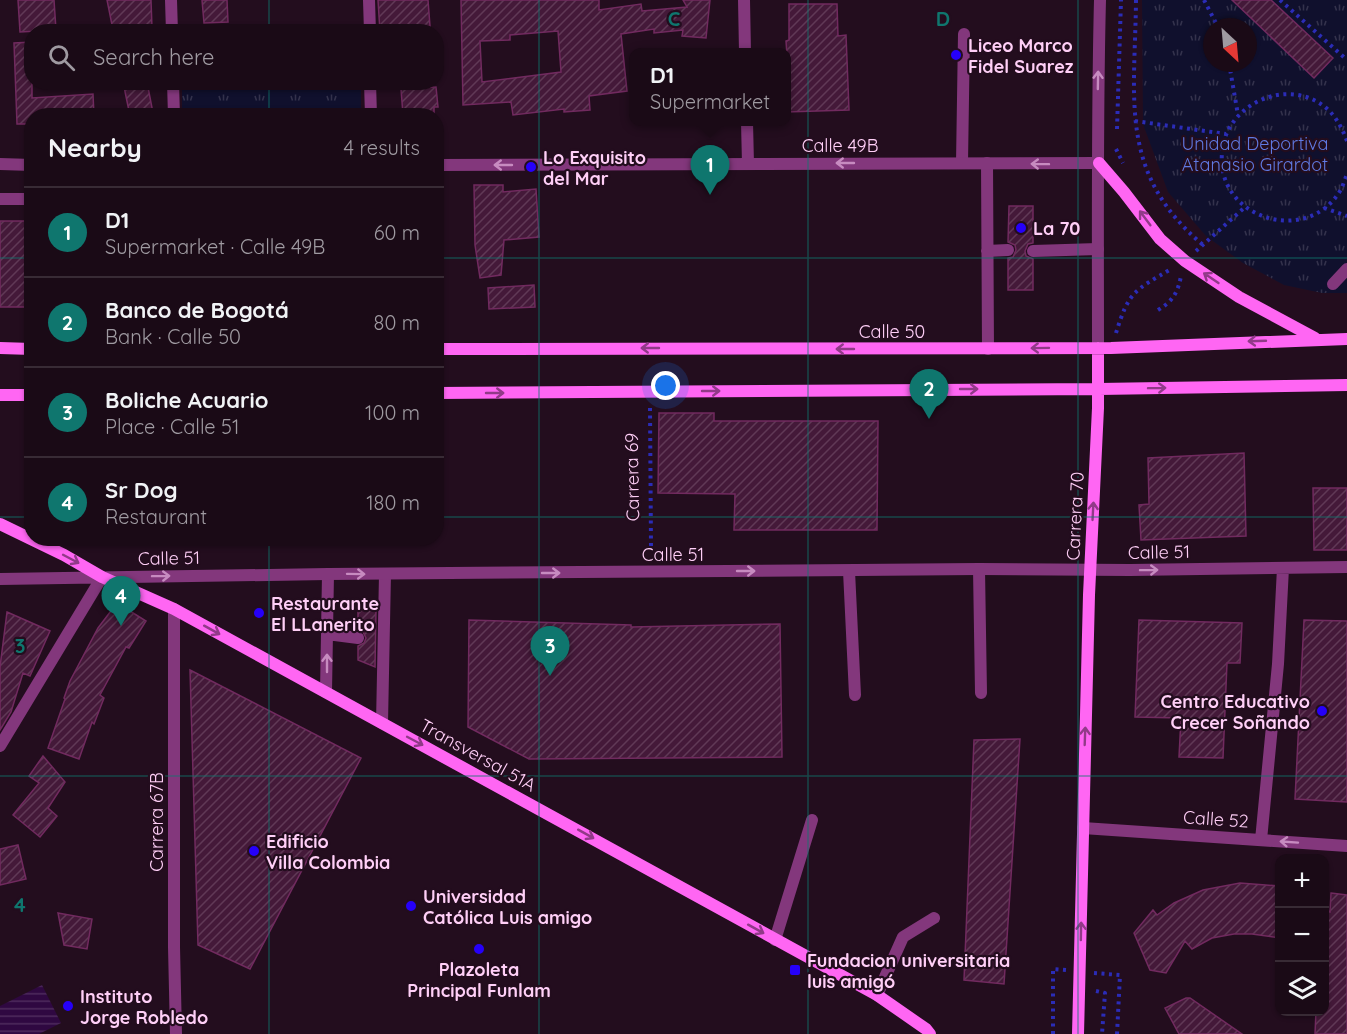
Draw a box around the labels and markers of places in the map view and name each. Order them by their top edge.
place label: Liceo Marco Fidel Suarez [968,34,1074,78]
marker: Liceo Marco Fidel Suarez [949,48,963,62]
place label: Lo Exquisito del Mar [543,146,646,190]
pin: 1 [690,146,730,195]
marker: Lo Exquisito del Mar [524,160,538,174]
place label: La 70 [1033,217,1080,240]
marker: La 70 [1014,221,1028,235]
pin: 2 [910,370,948,419]
pin: 4 [102,576,140,626]
place label: Restaurante El LLanerito [271,592,379,636]
marker: Restaurante El LLanerito [252,606,266,620]
pin: 3 [530,626,570,676]
place label: Centro Educativo Crecer Soñando [1160,690,1310,734]
marker: Centro Educativo Crecer Soñando [1315,704,1329,718]
place label: Edificio Villa Colombia [266,830,390,874]
marker: Edificio Villa Colombia [247,844,261,858]
place label: Universidad Católica Luis amigo [423,885,592,929]
marker: Universidad Católica Luis amigo [404,899,418,913]
marker: Plazoleta Principal Funlam [472,942,486,956]
place label: Fundacion universitaria luis amigó [807,949,1010,993]
place label: Plazoleta Principal Funlam [407,958,551,1002]
marker: Fundacion universitaria luis amigó [788,963,802,977]
place label: Instituto Jorge Robledo [80,985,208,1029]
marker: Instituto Jorge Robledo [61,999,75,1013]

